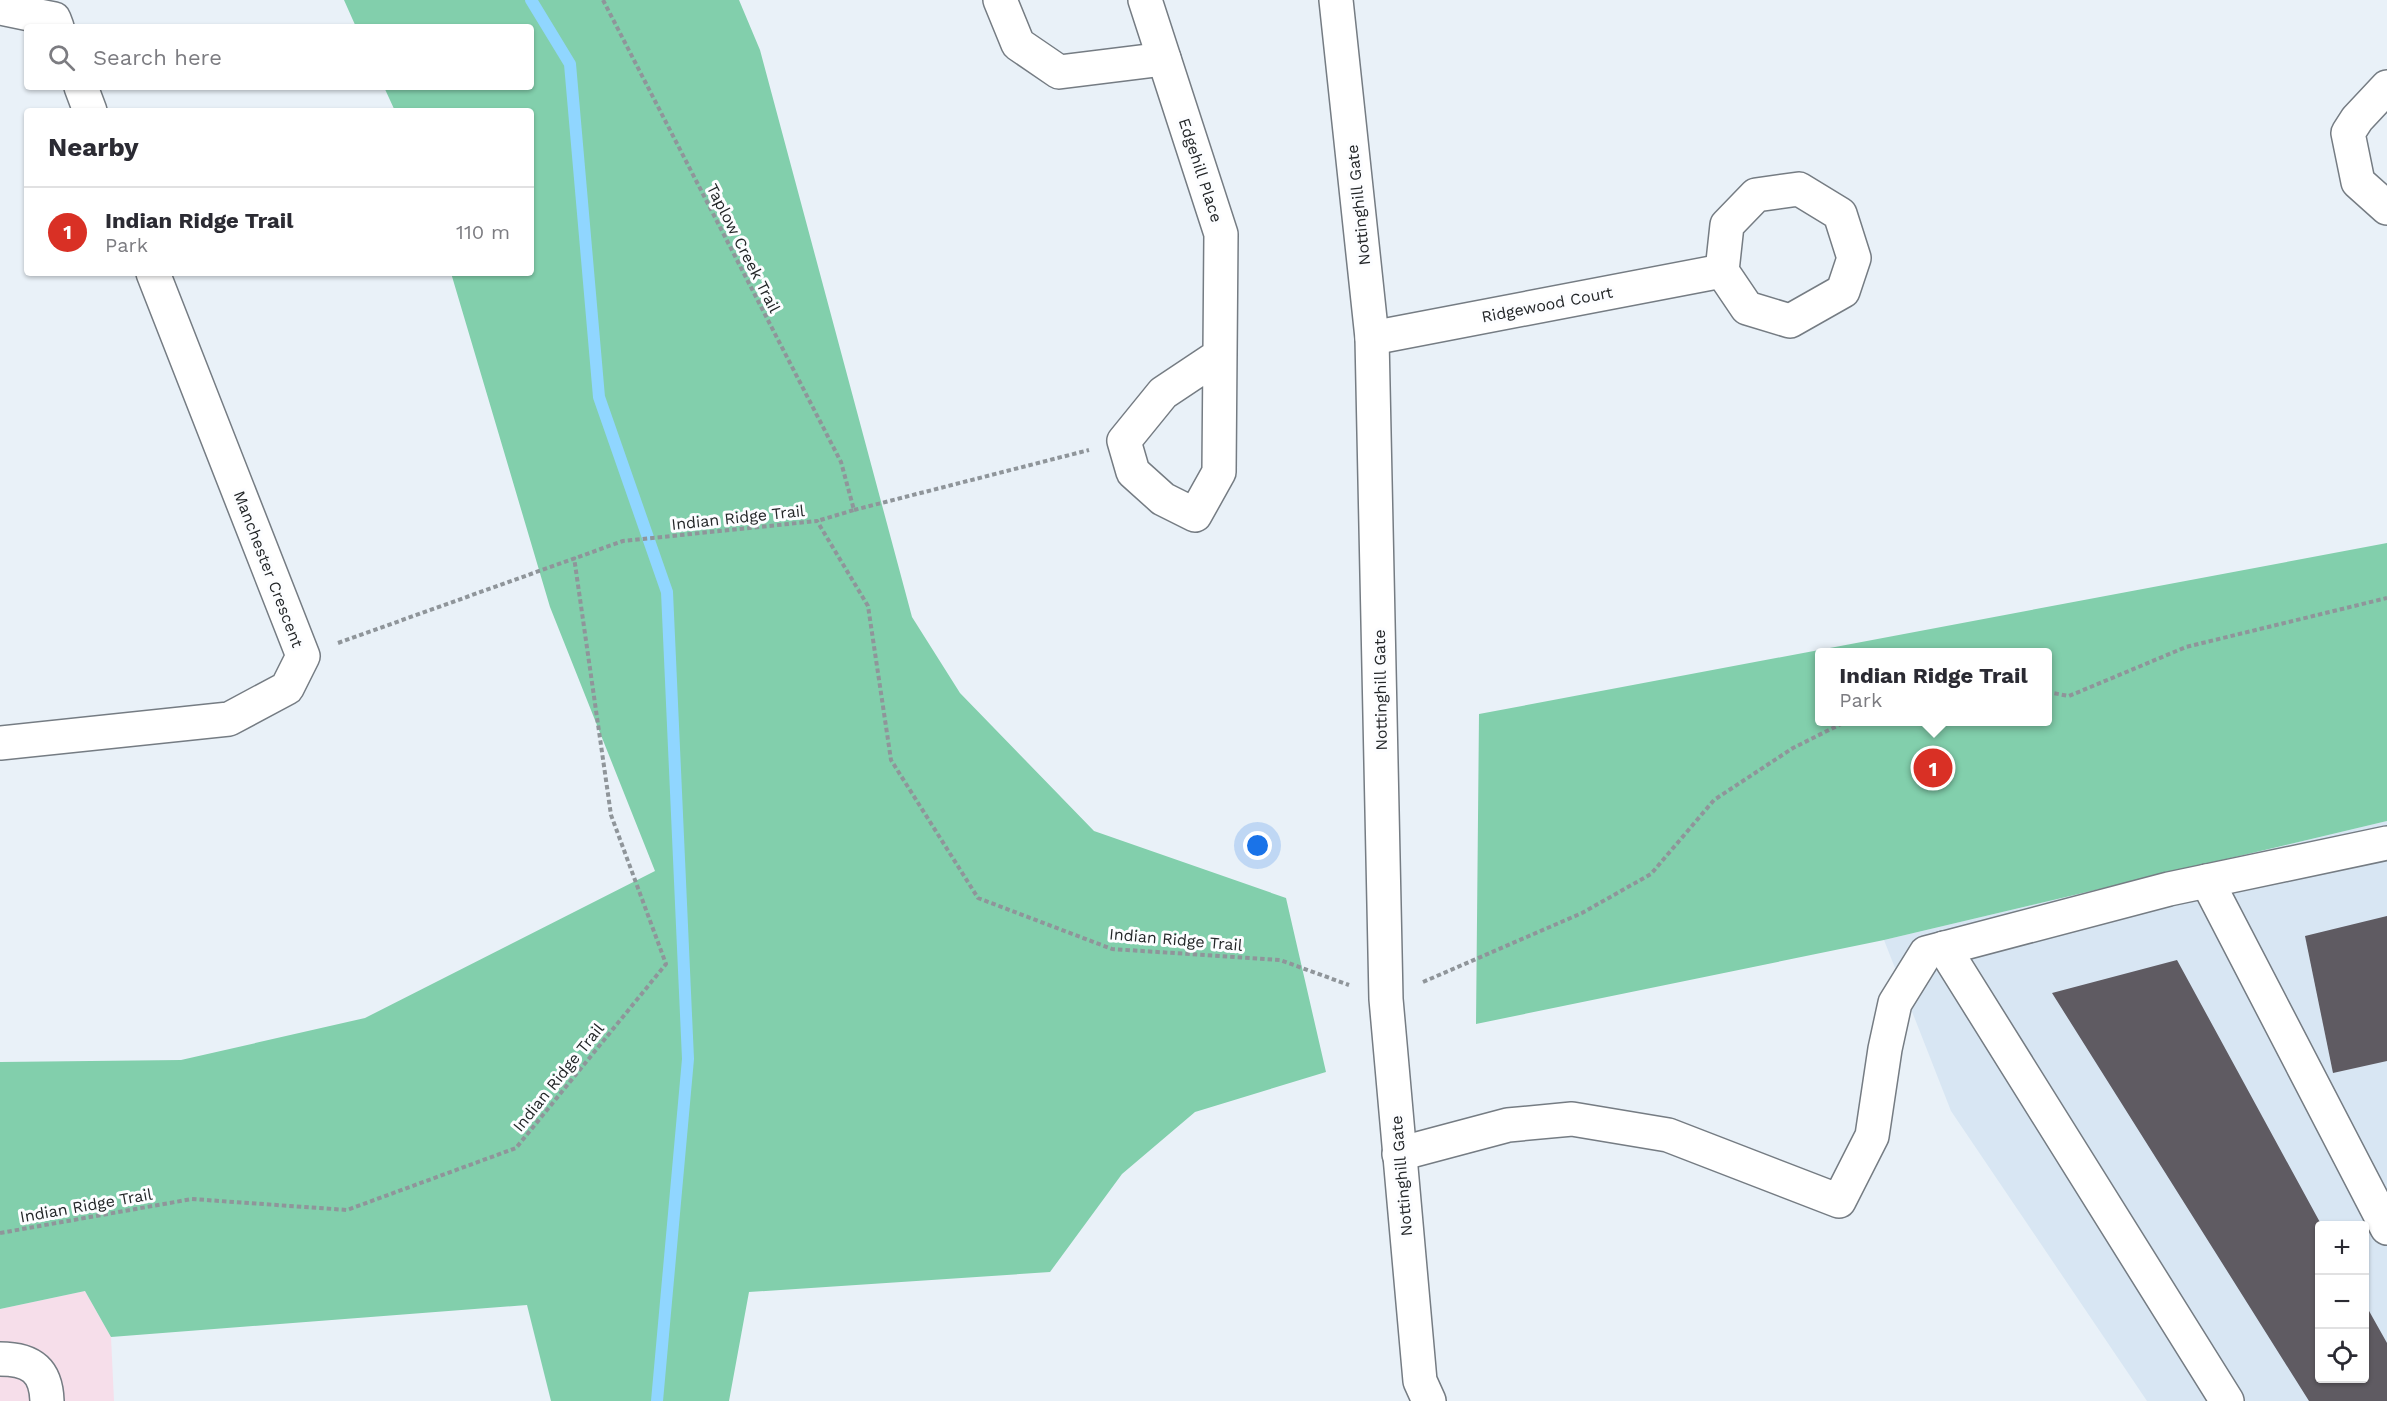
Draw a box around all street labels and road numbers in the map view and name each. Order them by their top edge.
street label: Edgehill Place [1175,116,1226,225]
street label: Nottinghill Gate [1343,144,1374,266]
street label: Taplow Creek Trail [703,180,784,316]
street label: Ridgewood Court [1480,282,1615,327]
street label: Manchester Crescent [230,488,307,650]
street label: Indian Ridge Trail [670,501,806,534]
street label: Nottinghill Gate [1370,629,1391,751]
street label: Indian Ridge Trail [1108,924,1244,955]
street label: Indian Ridge Trail [509,1019,608,1135]
street label: Nottinghill Gate [1387,1115,1416,1237]
street label: Indian Ridge Trail [18,1184,154,1226]

